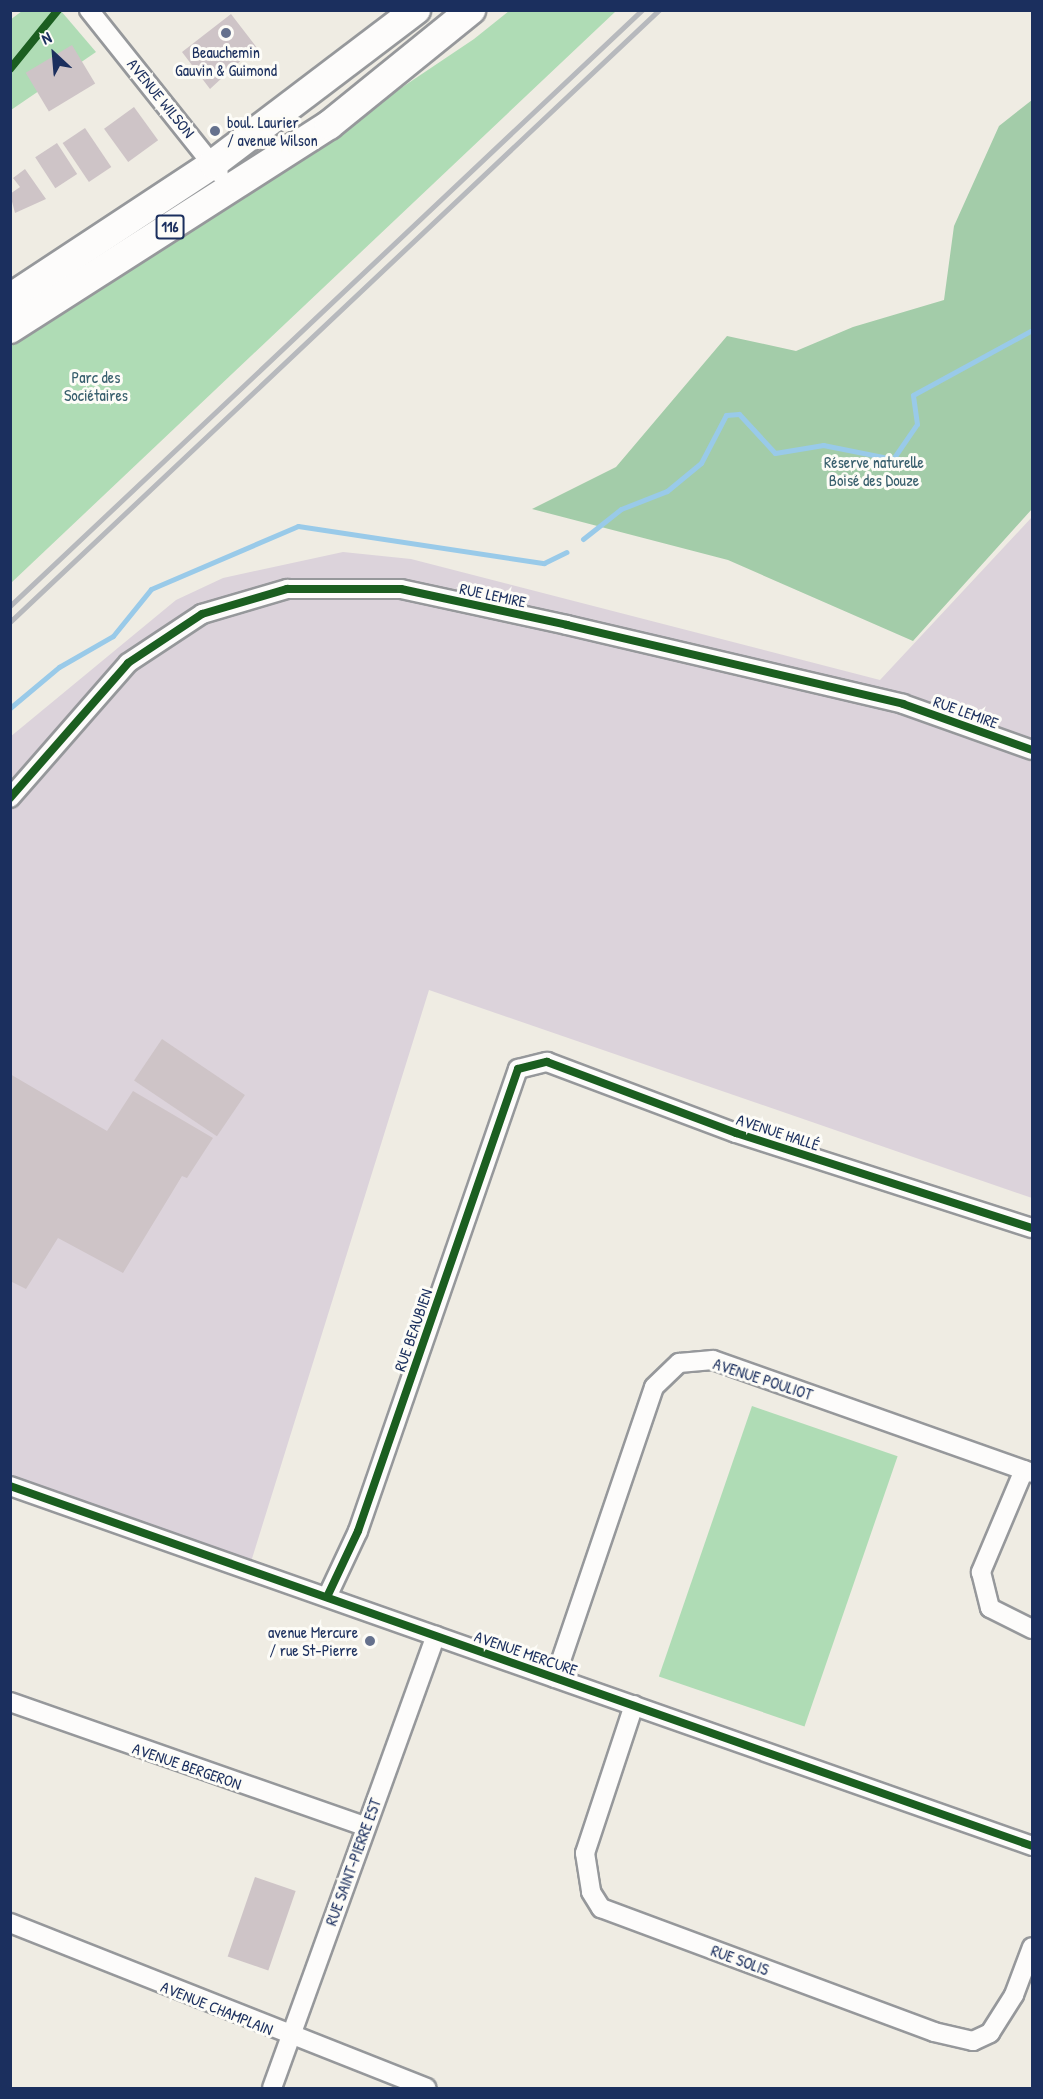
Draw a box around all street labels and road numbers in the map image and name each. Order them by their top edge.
street label: AVENUE WILSON [123,55,199,141]
road number: 116 [155,215,185,239]
street label: RUE LEMIRE [458,579,528,611]
street label: RUE LEMIRE [931,691,1001,733]
street label: AVENUE HALLÉ [734,1110,822,1154]
street label: RUE BEAUBIEN [390,1286,436,1374]
street label: AVENUE POULIOT [711,1354,815,1404]
street label: AVENUE MERCURE [472,1626,580,1680]
street label: AVENUE BERGERON [130,1738,244,1794]
street label: RUE SAINT-PIERRE EST [321,1796,385,1928]
street label: RUE SOLIS [708,1941,772,1979]
street label: AVENUE CHAMPLAIN [158,1977,276,2039]

